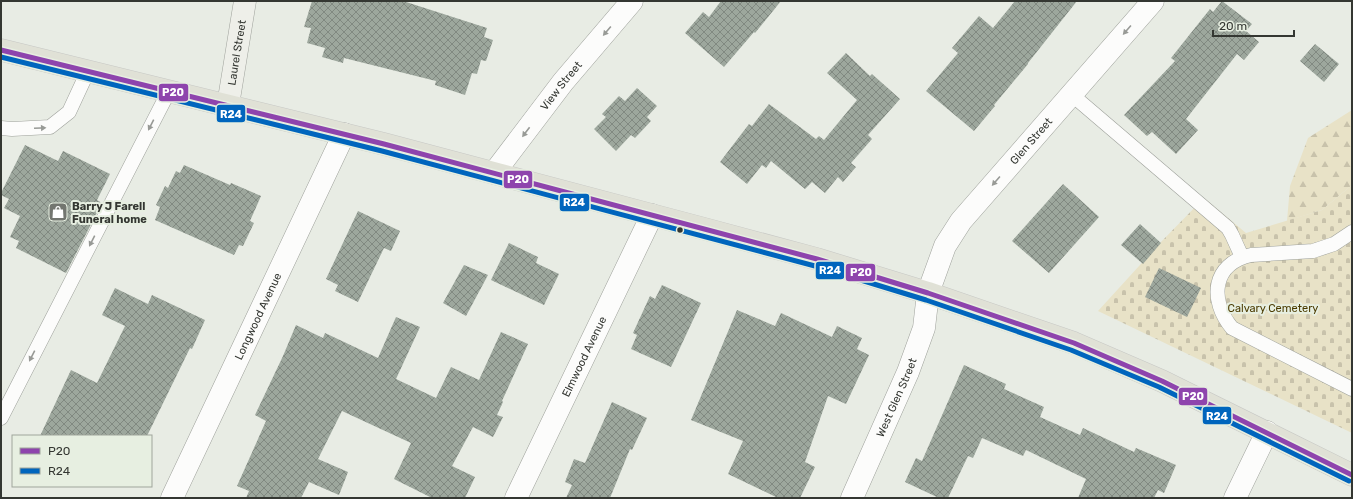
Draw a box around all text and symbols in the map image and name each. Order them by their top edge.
scale bar [1213,12,1294,38]
street label: Laurel Street [225,18,249,87]
text: 20 m [1219,19,1247,33]
one-way arrow [603,25,612,36]
one-way arrow [1122,25,1132,35]
street label: View Street [538,58,585,113]
line badge: P20 [158,83,189,102]
text: P20 [162,86,184,99]
line badge: R24 [216,104,246,123]
text: R24 [220,108,243,121]
street label: Glen Street [1008,115,1056,167]
one-way arrow [148,120,155,131]
one-way arrow [34,124,46,131]
one-way arrow [521,126,530,137]
line badge: P20 [503,170,533,189]
text: P20 [507,173,529,186]
one-way arrow [991,176,1000,186]
line badge: R24 [559,193,590,212]
text: R24 [563,196,586,209]
place label: Barry J Farell Funeral home [72,200,147,226]
shop icon: Barry J Farell Funeral home [47,201,69,223]
unlabelled marker [675,225,685,235]
one-way arrow [89,235,95,247]
line badge: R24 [815,261,845,280]
line badge: P20 [845,263,876,282]
text: R24 [819,264,842,277]
text: P20 [850,266,872,279]
street label: Longwood Avenue [232,271,284,362]
park label: Calvary Cemetery [1228,302,1318,315]
street label: Elmwood Avenue [560,314,609,399]
one-way arrow [29,351,36,362]
street label: West Glen Street [874,356,920,439]
line badge: P20 [1178,387,1208,406]
text: P20 [1182,390,1204,403]
line badge: R24 [1202,406,1232,425]
text: R24 [1206,410,1229,423]
legend [12,435,152,487]
text: P20 [48,444,70,458]
text: R24 [48,464,71,478]

